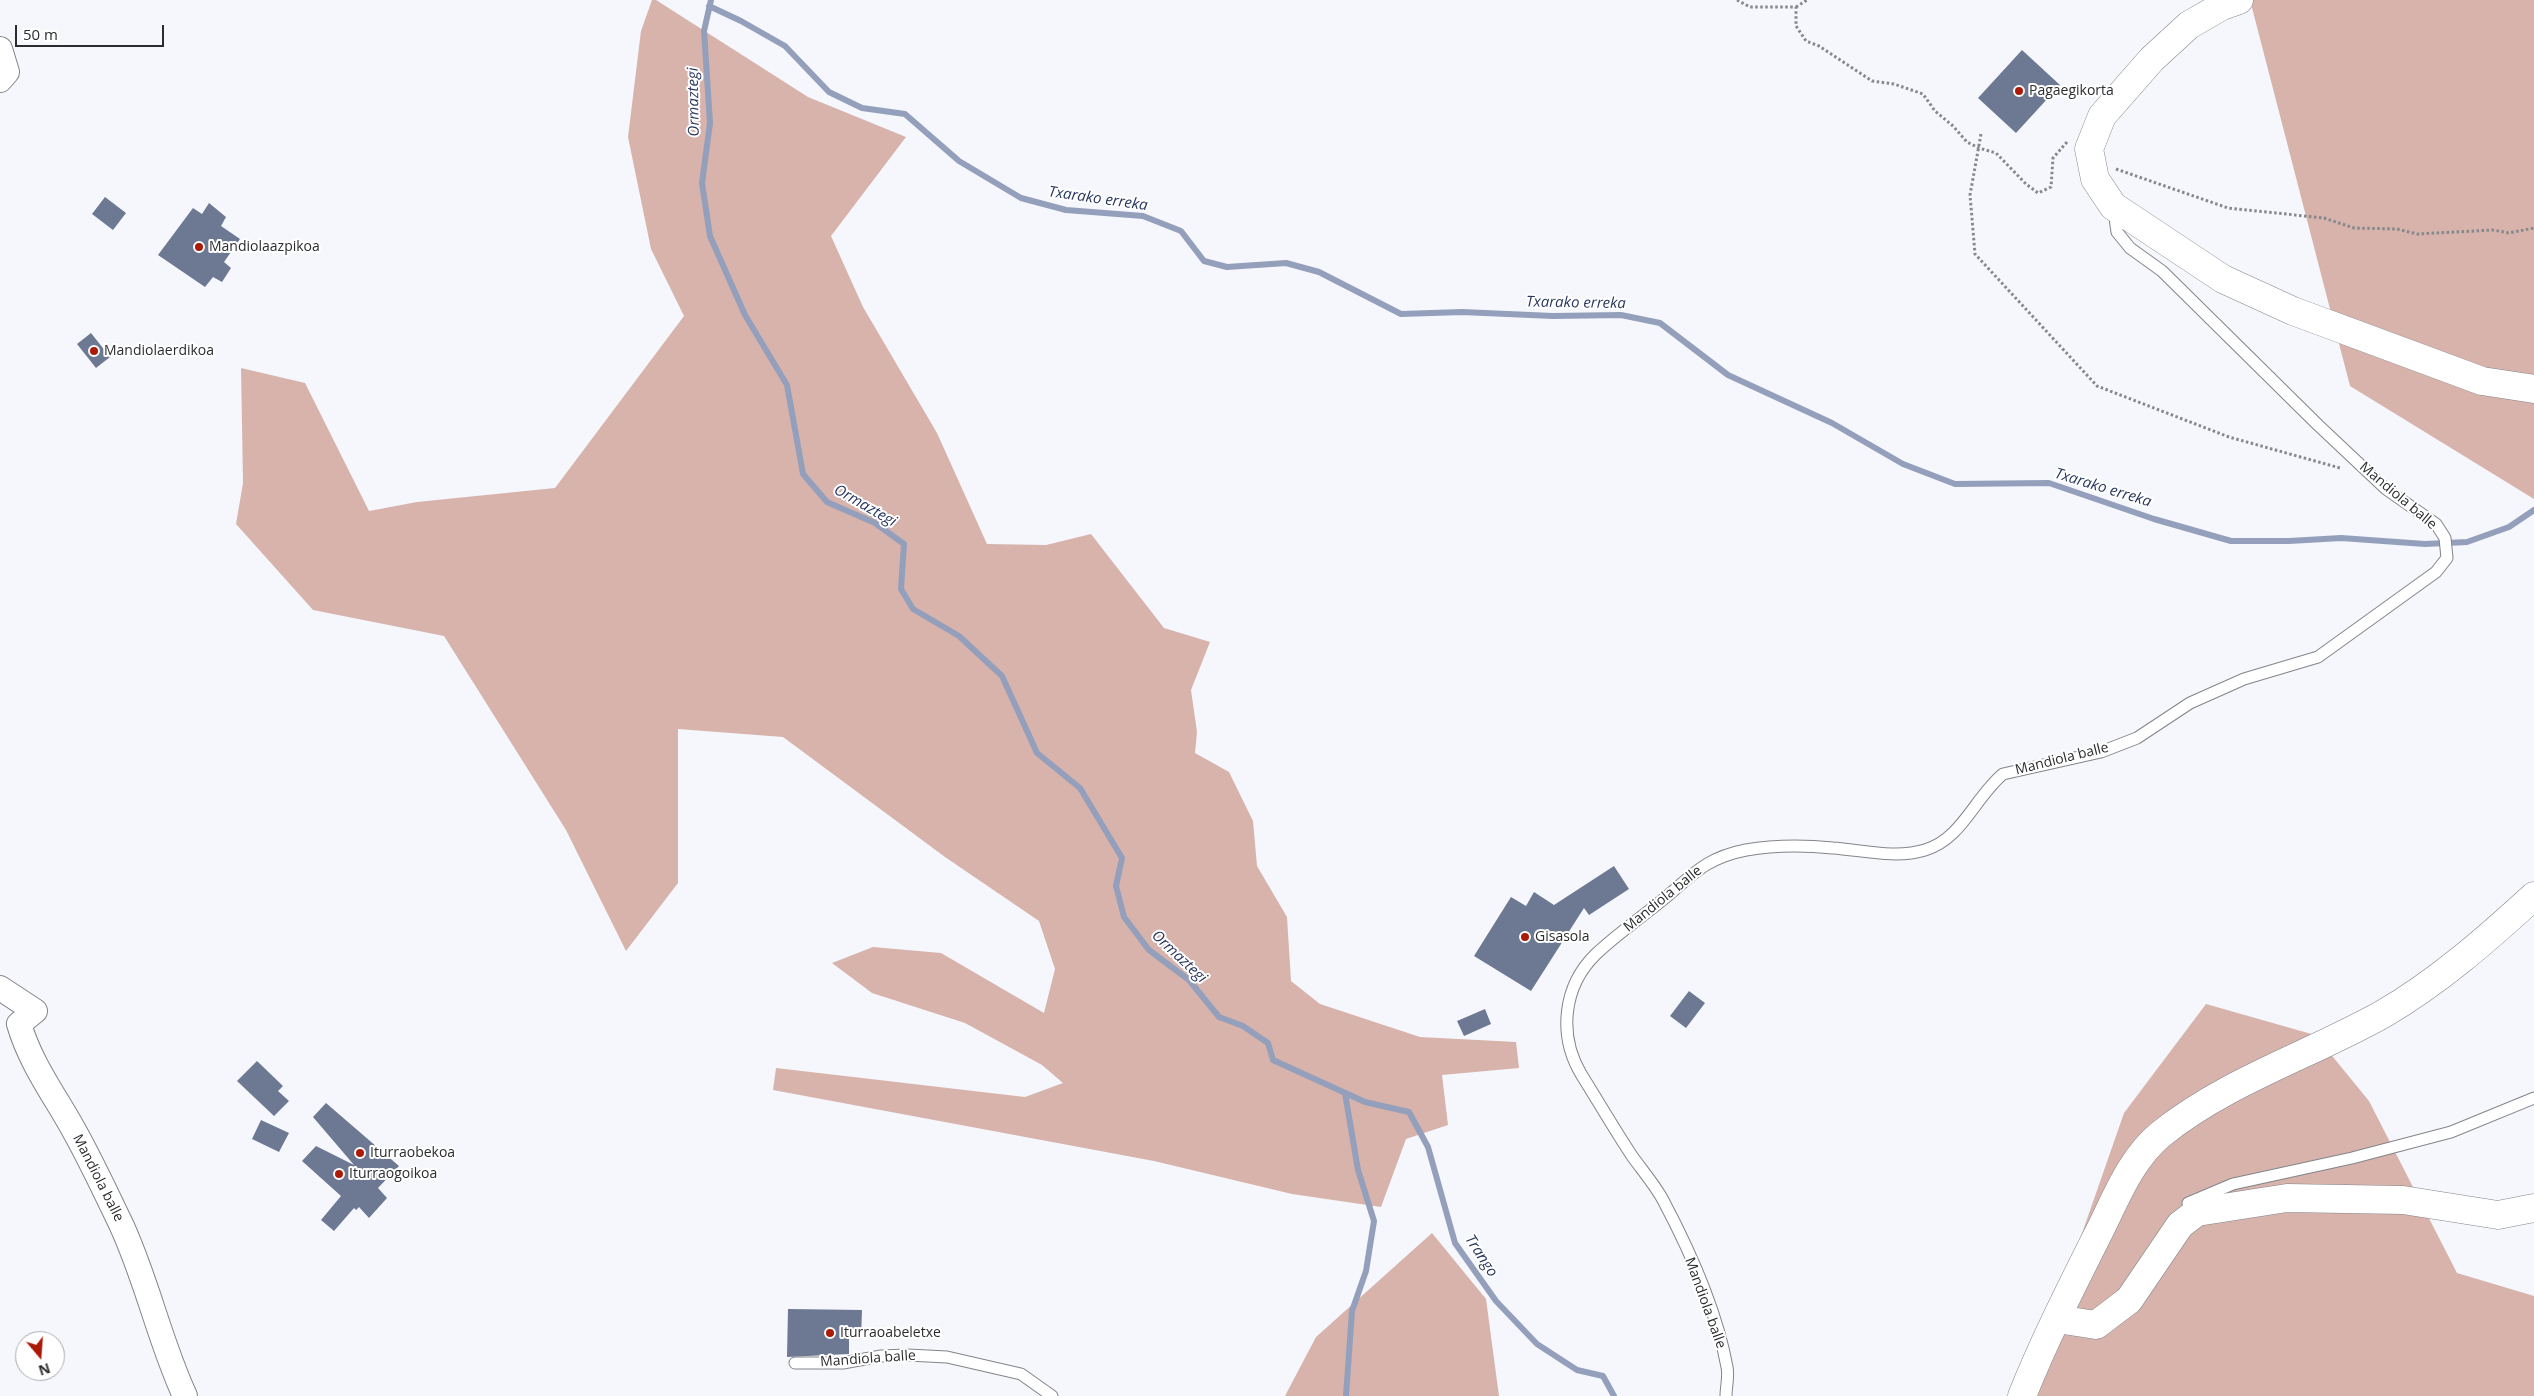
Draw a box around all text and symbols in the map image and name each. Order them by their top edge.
scale bar [18,15,166,47]
text: 50 m [23,24,58,44]
water label: Ormaztegi [684,67,704,137]
place label: Pagaegikorta [2029,83,2114,99]
marker: Pagaegikorta [2013,85,2025,97]
water label: Txarako erreka [1047,183,1149,215]
place label: Mandiolaazpikoa [209,239,320,255]
marker: Mandiolaazpikoa [193,241,205,253]
water label: Txarako erreka [1526,293,1626,313]
place label: Mandiolaerdikoa [104,343,214,359]
marker: Mandiolaerdikoa [88,345,100,357]
street label: Mandiola balle [2356,459,2440,533]
water label: Txarako erreka [2053,465,2153,511]
water label: Ormaztegi [831,481,899,531]
street label: Mandiola balle [2014,739,2110,779]
street label: Mandiola balle [1621,862,1705,936]
water label: Ormaztegi [1148,927,1210,987]
place label: Gisasola [1535,929,1590,945]
marker: Gisasola [1519,931,1531,943]
street label: Mandiola balle [69,1132,127,1224]
place label: Iturraobekoa [370,1145,455,1161]
marker: Iturraobekoa [354,1147,366,1159]
place label: Iturraogoikoa [349,1166,437,1182]
marker: Iturraogoikoa [333,1168,345,1180]
water label: Trango [1461,1231,1501,1281]
street label: Mandiola balle [1681,1255,1729,1351]
place label: Iturraoabeletxe [840,1325,941,1341]
marker: Iturraoabeletxe [824,1327,836,1339]
north arrow [15,1331,65,1381]
street label: Mandiola balle [820,1347,916,1371]
text: N [36,1359,53,1381]

